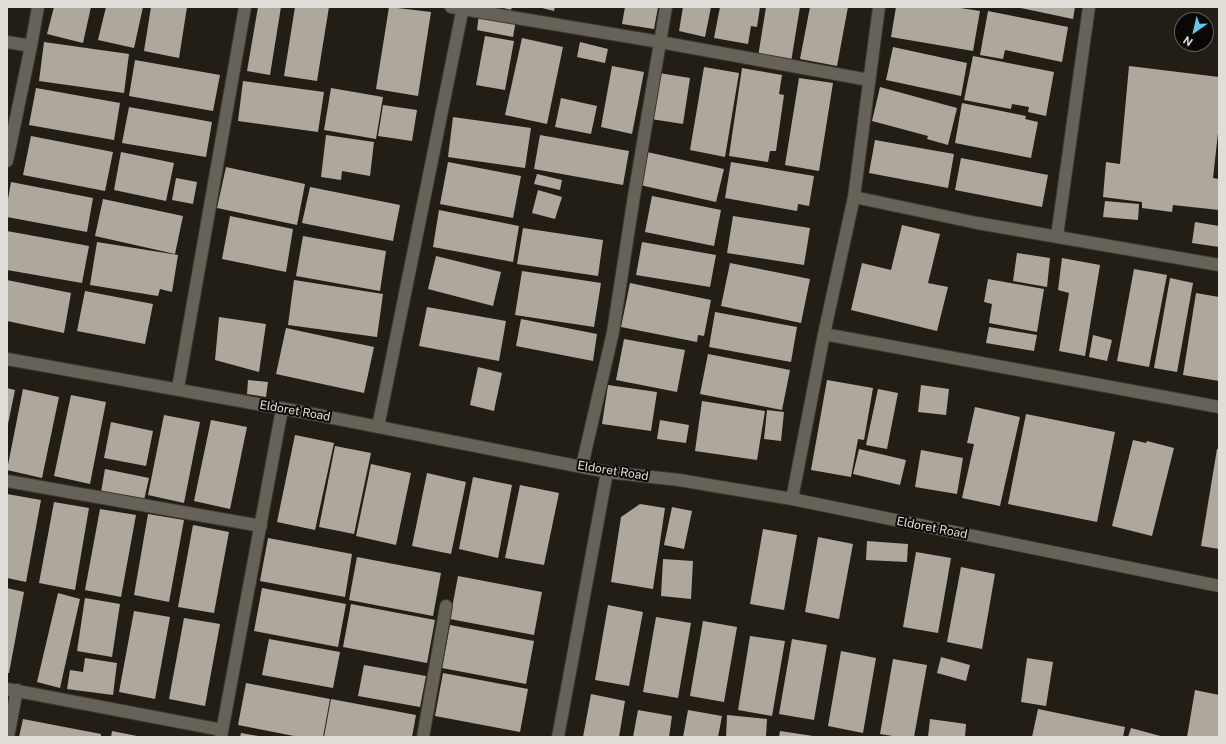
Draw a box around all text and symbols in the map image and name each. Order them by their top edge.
north arrow [1174,12,1214,52]
text: N [1181,34,1195,49]
street label: Eldoret Road [258,398,332,424]
street label: Eldoret Road [576,458,650,484]
street label: Eldoret Road [895,514,969,542]

